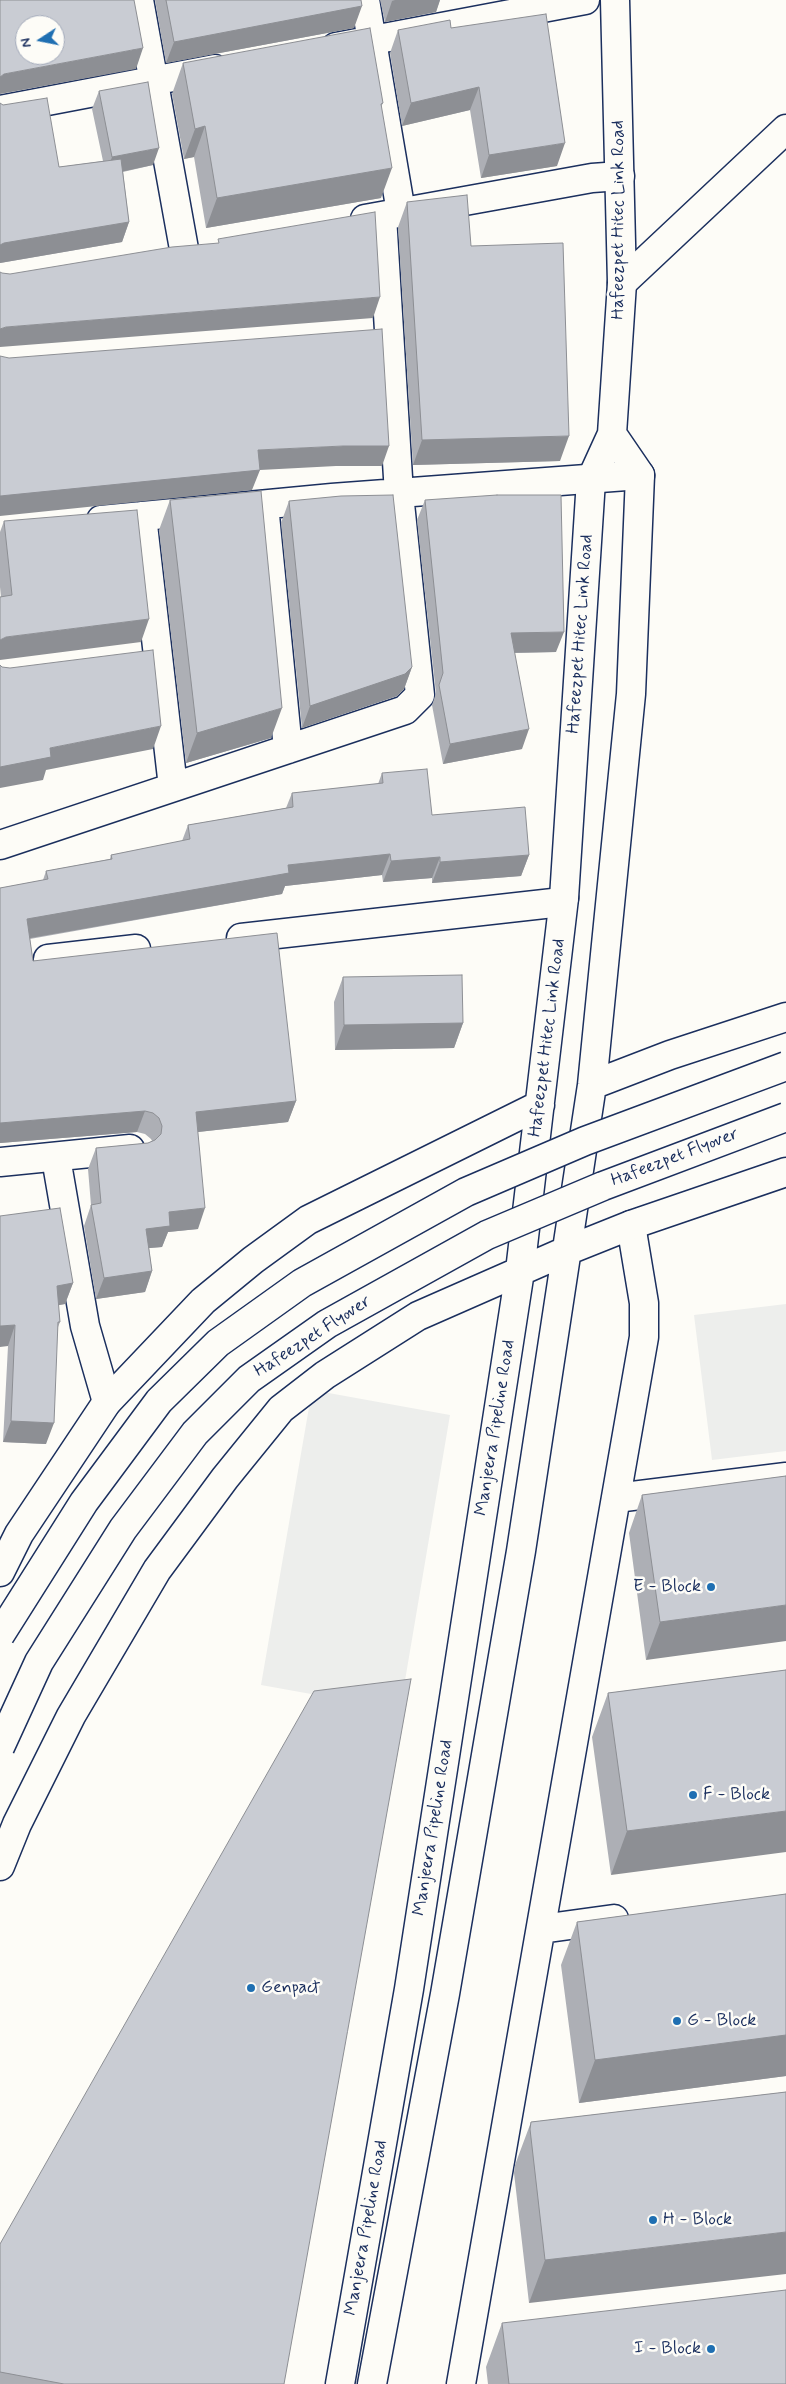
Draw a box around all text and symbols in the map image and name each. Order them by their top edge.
north arrow [15,15,65,65]
text: N [17,36,36,49]
street label: Hafeezpet Hitec Link Road [608,120,630,320]
street label: Hafeezpet Hitec Link Road [563,534,599,734]
street label: Hafeezpet Hitec Link Road [525,938,571,1138]
street label: Hafeezpet Flyover [608,1124,742,1192]
street label: Hafeezpet Flyover [251,1291,375,1383]
street label: Manjeera Pipeline Road [471,1338,521,1518]
place label: E - Block [633,1576,701,1598]
marker: E - Block [705,1581,717,1593]
street label: Manjeera Pipeline Road [409,1738,459,1918]
place label: F - Block [703,1784,770,1806]
marker: F - Block [687,1789,699,1801]
place label: Genpact [261,1977,320,1999]
marker: Genpact [245,1982,257,1994]
place label: G - Block [687,2010,756,2032]
marker: G - Block [671,2015,683,2027]
street label: Manjeera Pipeline Road [341,2138,393,2318]
place label: H - Block [663,2209,732,2231]
marker: H - Block [647,2214,659,2226]
place label: I - Block [634,2338,701,2360]
marker: I - Block [705,2343,717,2355]

